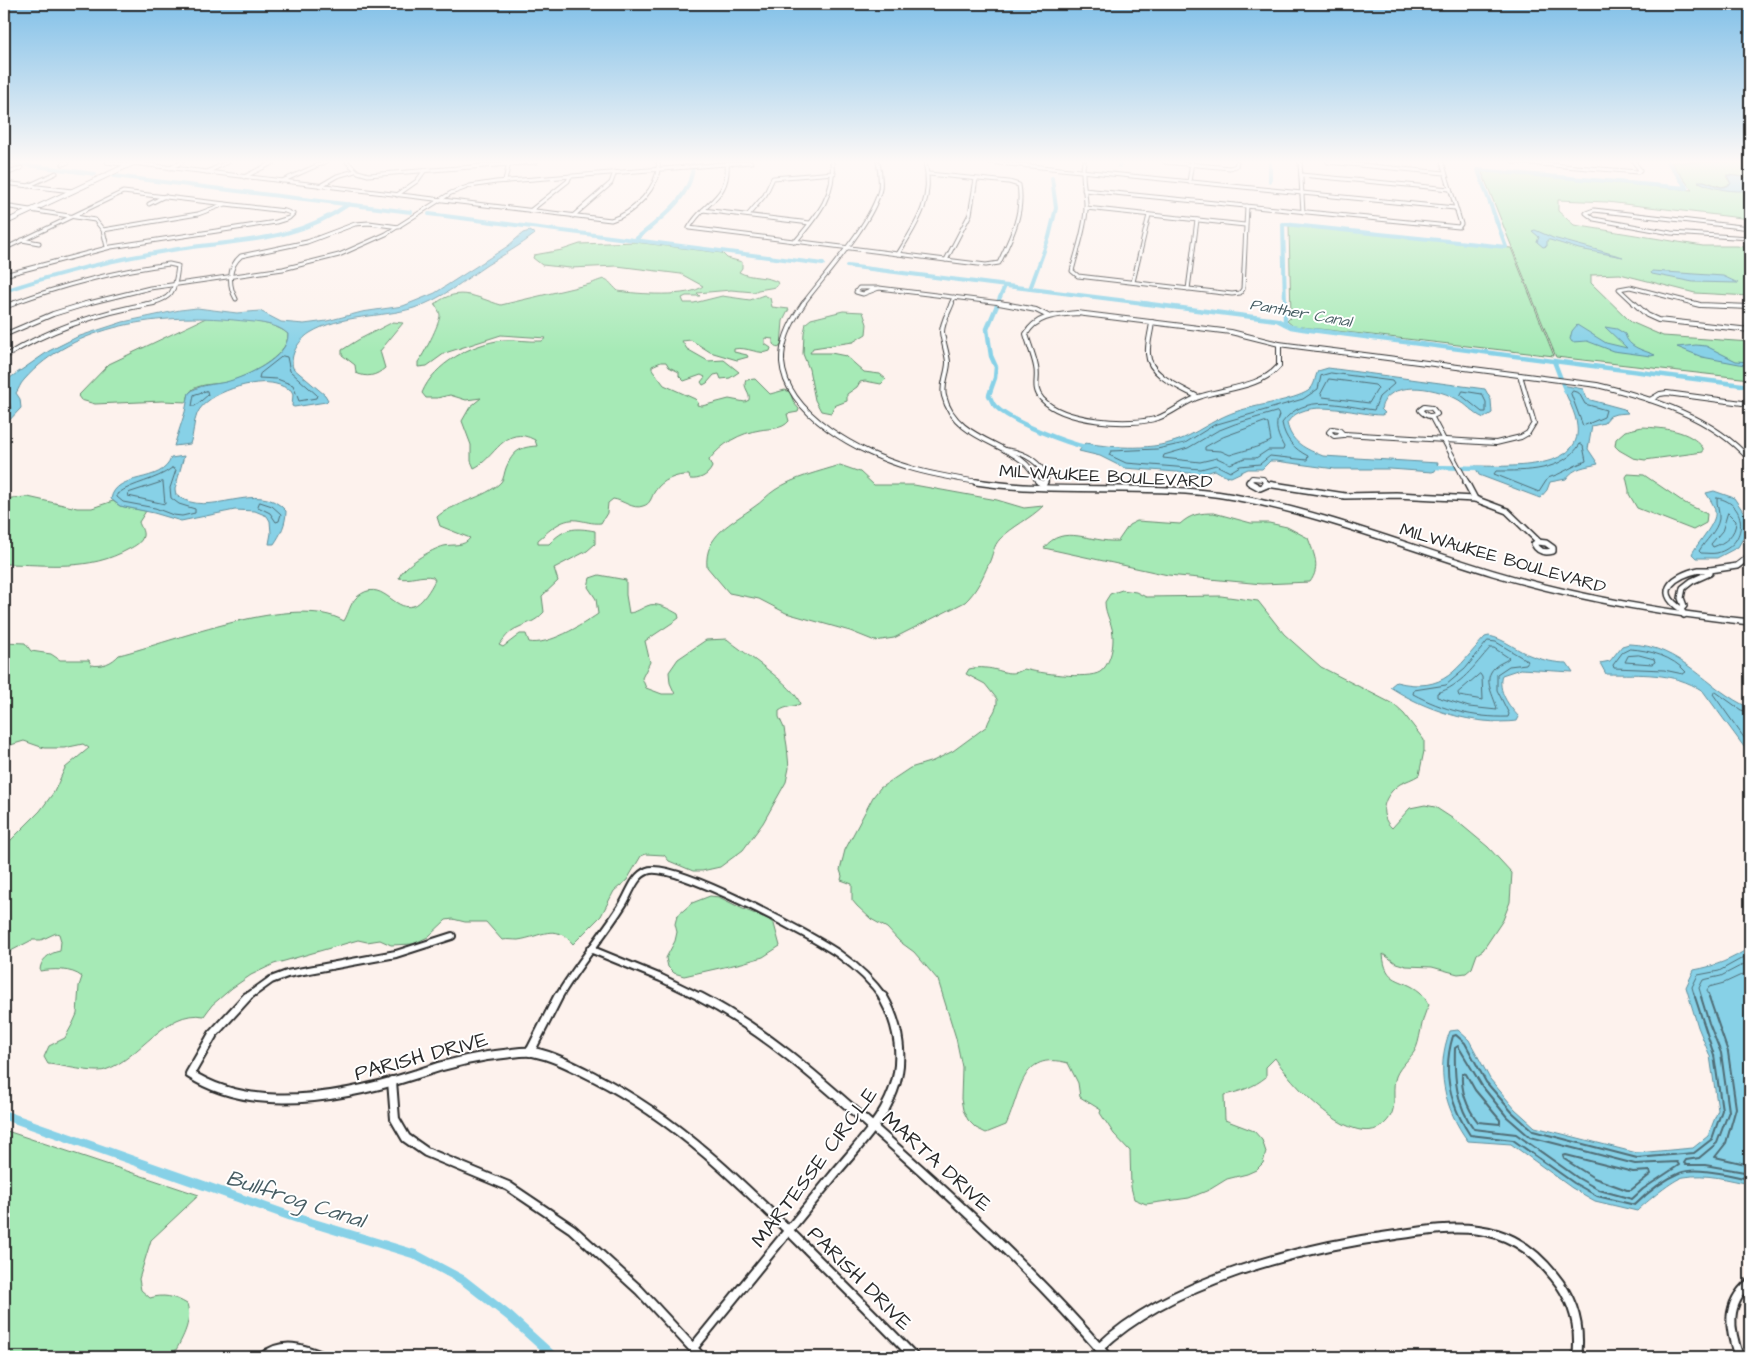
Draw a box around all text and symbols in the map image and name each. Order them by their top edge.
water label: Panther Canal [1248,293,1356,333]
street label: MILWAUKEE BOULEVARD [999,458,1214,495]
street label: MILWAUKEE BOULEVARD [1397,517,1609,600]
street label: PARISH DRIVE [351,1025,492,1088]
street label: MARTESSE CIRCLE [744,1081,885,1253]
street label: MARTA DRIVE [876,1104,998,1219]
water label: Bullfrog Canal [222,1162,371,1238]
street label: PARISH DRIVE [801,1220,919,1337]

